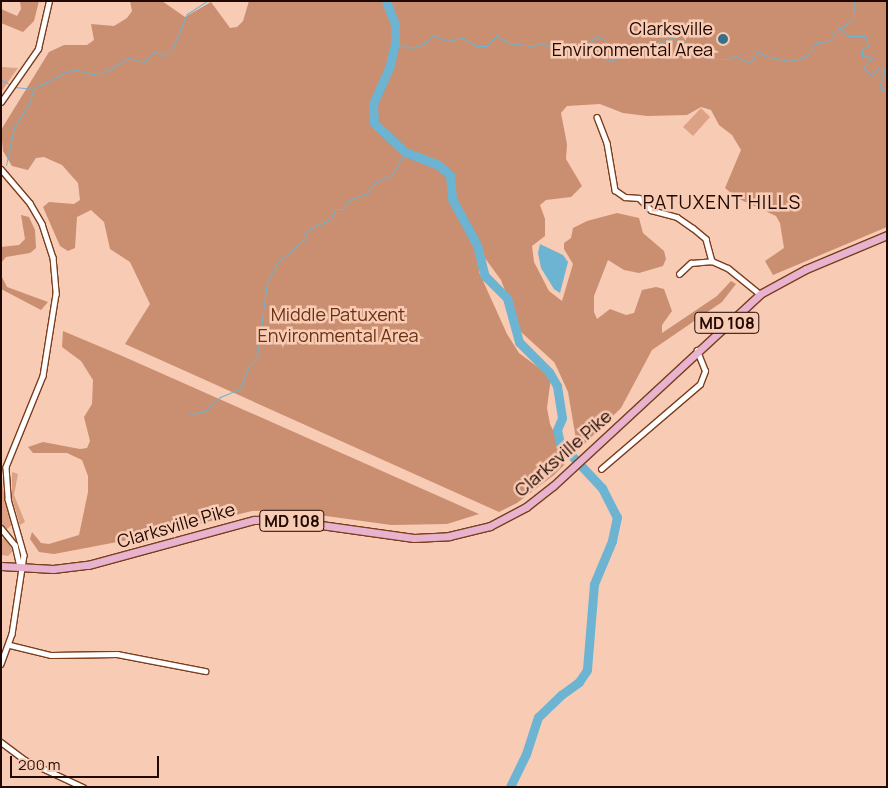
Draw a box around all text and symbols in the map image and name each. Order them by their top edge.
place label: Clarksville Environmental Area [552,18,713,60]
marker: Clarksville Environmental Area [717,33,729,45]
district label: PATUXENT HILLS [641,192,803,214]
park label: Middle Patuxent Environmental Area [257,304,419,346]
road number: MD 108 [693,309,761,336]
street label: Clarksville Pike [510,405,616,501]
street label: Clarksville Pike [115,498,237,552]
road number: MD 108 [258,508,326,534]
scale bar [12,746,161,778]
text: 200 m [18,754,61,775]

